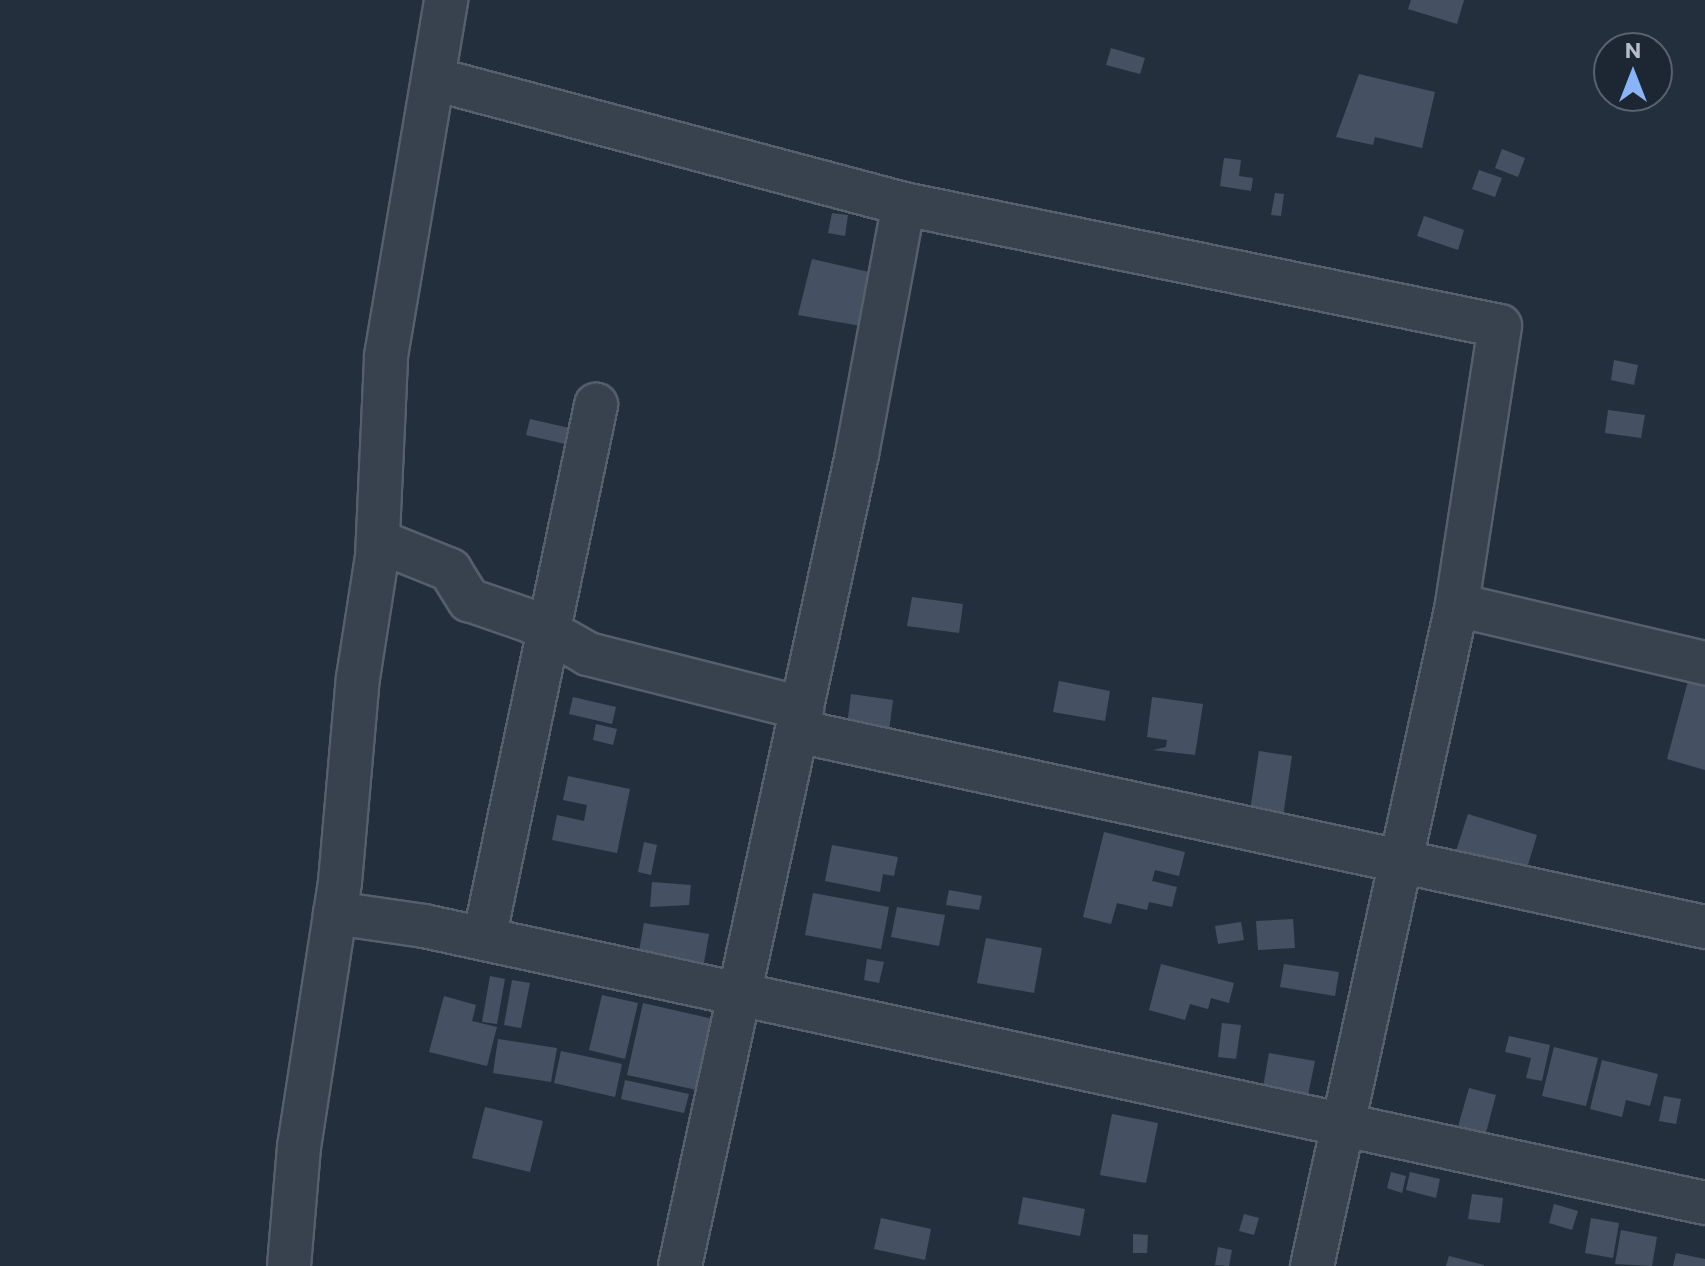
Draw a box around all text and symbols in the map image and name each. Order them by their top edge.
north arrow [1593,32,1673,112]
text: N [1625,36,1641,63]

